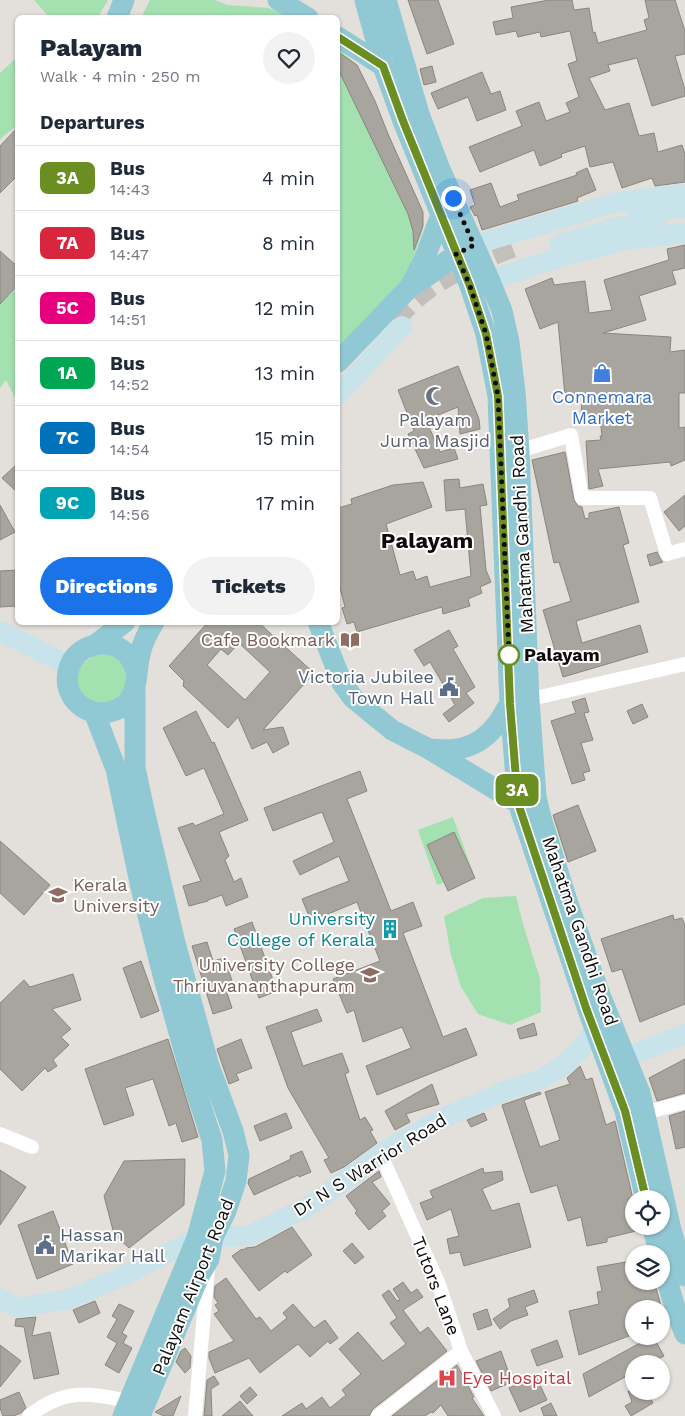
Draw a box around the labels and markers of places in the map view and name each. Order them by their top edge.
shop icon: Connemara Market [591,362,613,384]
mosque icon: Palayam Juma Masjid [424,385,446,407]
place label: Connemara Market [552,386,652,428]
place label: Palayam Juma Masjid [380,409,490,451]
place label: Cafe Bookmark [201,629,335,650]
library icon: Cafe Bookmark [339,629,361,651]
marker: Palayam [498,644,520,666]
place label: Palayam [524,644,600,665]
place label: Victoria Jubilee Town Hall [298,666,434,708]
public building icon: Victoria Jubilee Town Hall [438,676,460,698]
place label: Kerala University [73,874,160,916]
school or university icon: Kerala University [47,884,69,906]
place label: University College of Kerala [227,908,376,950]
building icon: University College of Kerala [379,918,401,940]
place label: University College Thriuvananthapuram [173,954,355,996]
school or university icon: University College Thriuvananthapuram [359,964,381,986]
place label: Hassan Marikar Hall [60,1224,166,1266]
public building icon: Hassan Marikar Hall [34,1234,56,1256]
hospital icon: Eye Hospital [436,1367,458,1389]
place label: Eye Hospital [462,1367,572,1388]

